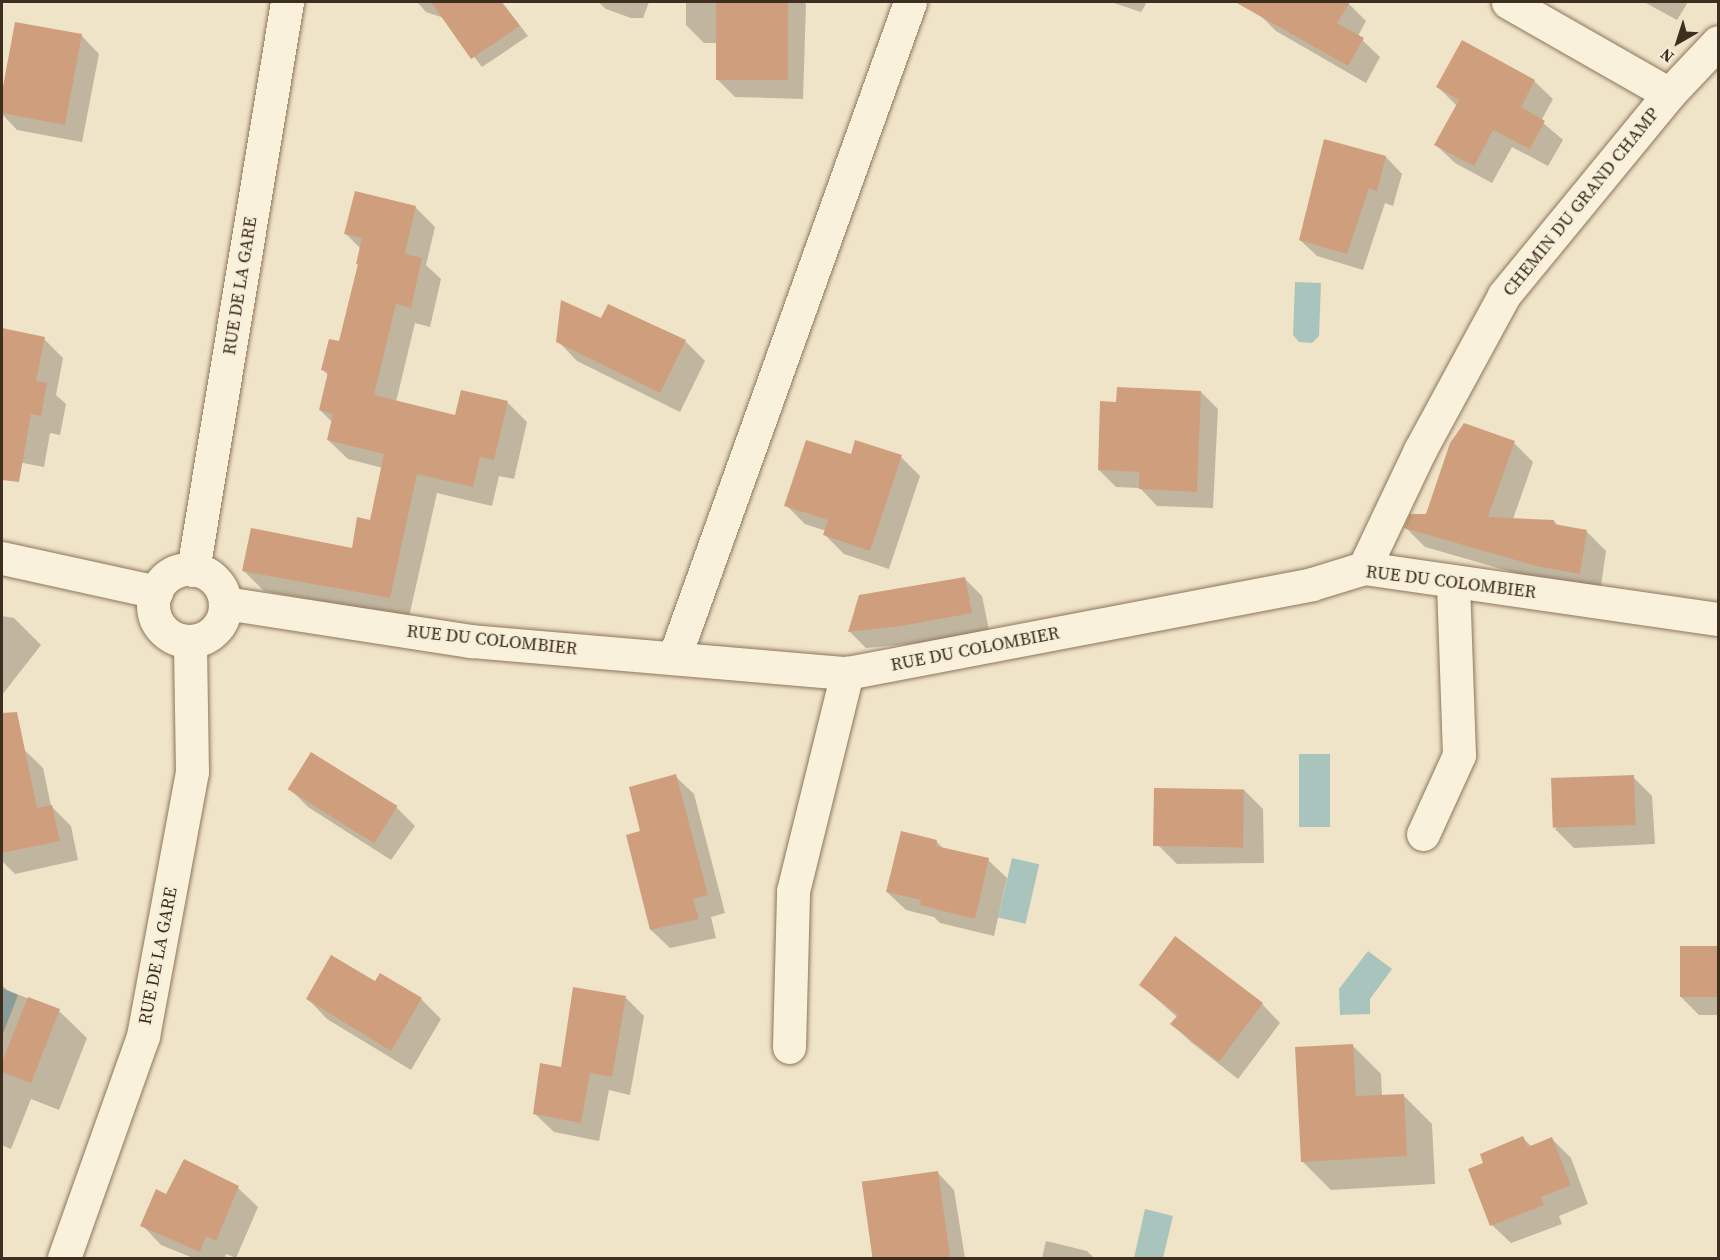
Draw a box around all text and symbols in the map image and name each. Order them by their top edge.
north arrow [1648,12,1708,72]
text: N [1655,44,1678,68]
street label: CHEMIN DU GRAND CHAMP [1498,103,1664,301]
street label: RUE DE LA GARE [218,215,262,357]
street label: RUE DU COLOMBIER [1365,561,1537,603]
street label: RUE DU COLOMBIER [406,620,578,660]
street label: RUE DU COLOMBIER [889,622,1061,676]
street label: RUE DE LA GARE [134,885,182,1027]

